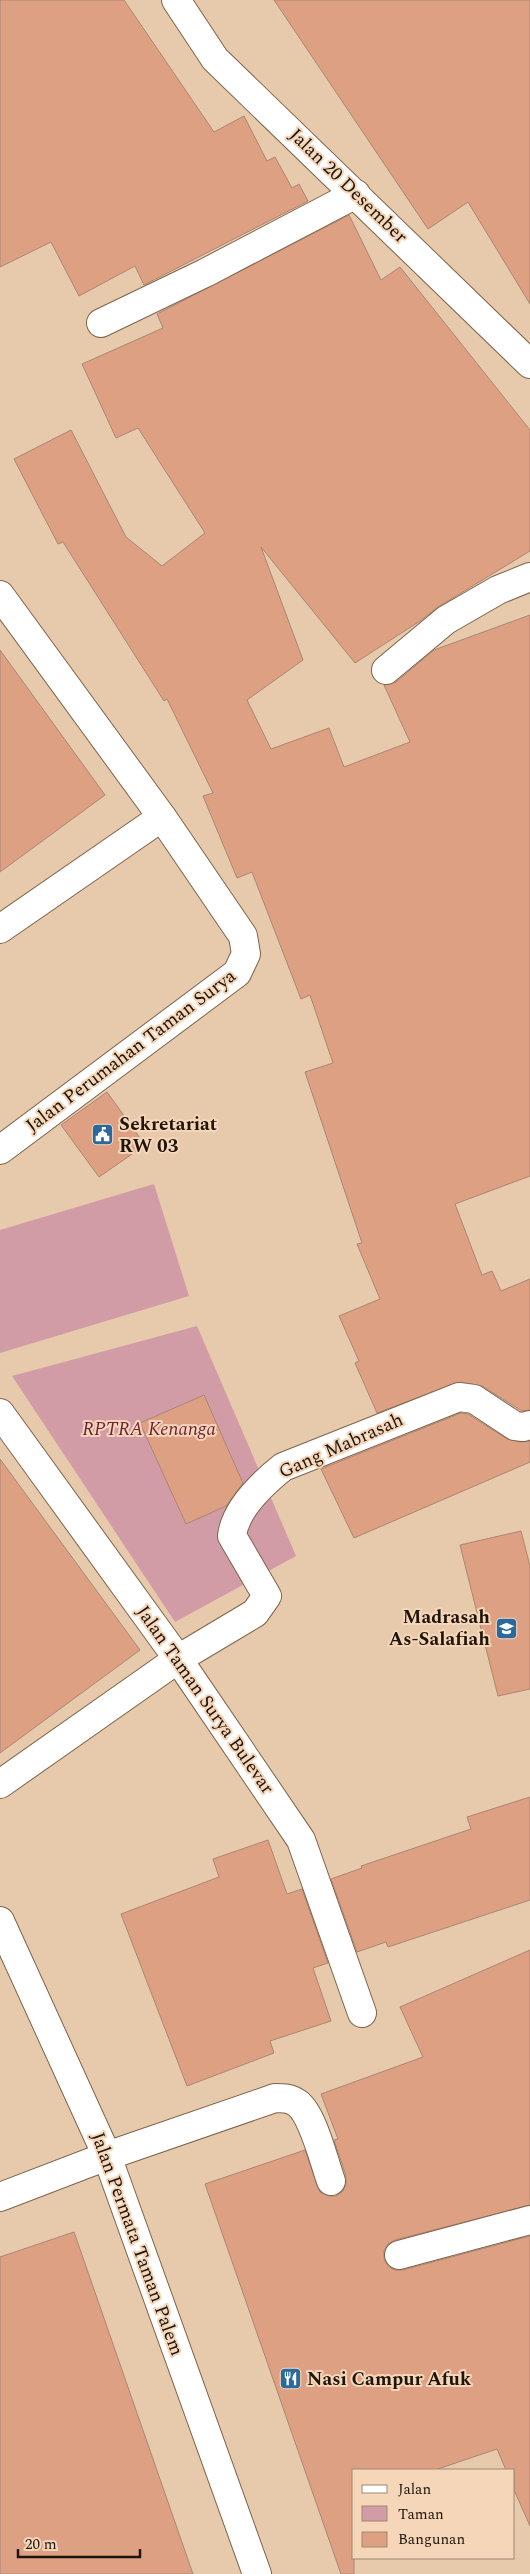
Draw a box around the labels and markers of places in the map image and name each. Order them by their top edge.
place label: Sekretariat RW 03 [119,1110,217,1161]
public building icon: Sekretariat RW 03 [91,1123,115,1147]
place label: Madrasah As-Salafiah [389,1603,490,1654]
school or university icon: Madrasah As-Salafiah [494,1616,518,1640]
place label: Nasi Campur Afuk [307,2365,472,2394]
restaurant icon: Nasi Campur Afuk [279,2367,303,2391]

